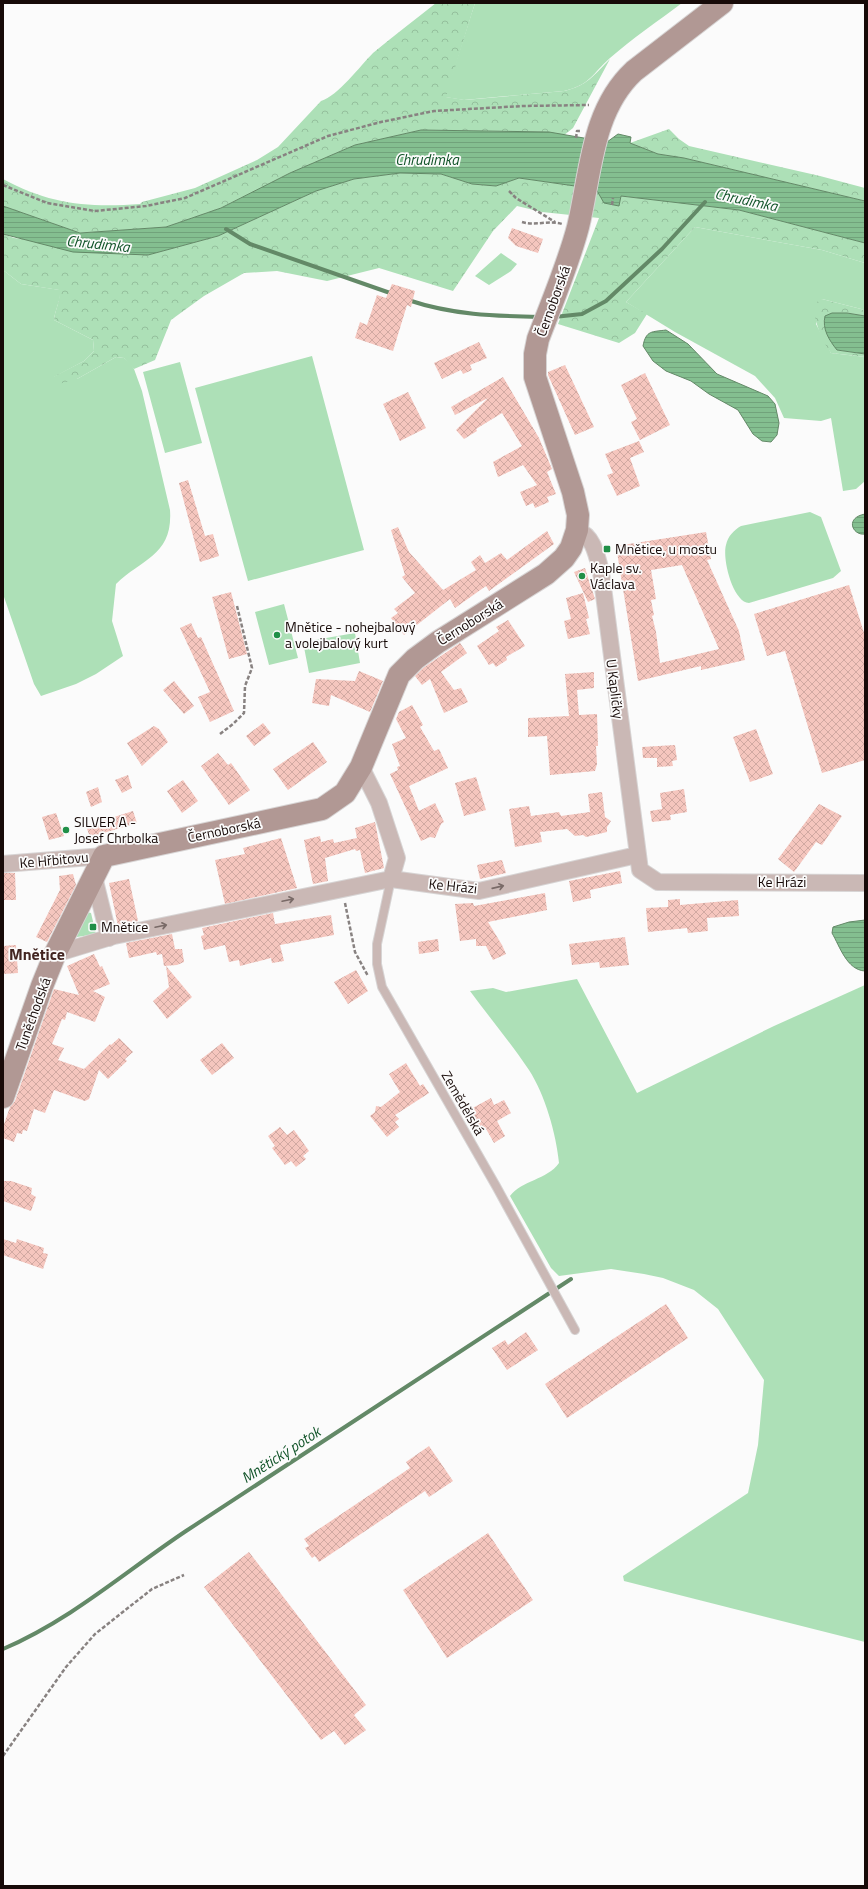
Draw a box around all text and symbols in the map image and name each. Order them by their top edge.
water label: Chrudimka [395,148,460,171]
water label: Chrudimka [713,182,781,218]
water label: Chrudimka [65,229,132,258]
street label: Černoborská [530,262,575,339]
place label: Mnětice, u mostu [615,538,717,559]
marker: Mnětice, u mostu [602,544,612,554]
place label: Kaple sv. Václava [590,557,641,594]
marker: Kaple sv. Václava [577,571,587,581]
street label: Černoborská [433,593,507,650]
place label: Mnětice - nohejbalový a volejbalový kurt [285,616,416,653]
marker: Mnětice - nohejbalový a volejbalový kurt [272,630,282,640]
street label: U Kapličky [601,658,630,720]
place label: SILVER A - Josef Chrbolka [74,811,158,848]
street label: Černoborská [185,812,262,847]
marker: SILVER A - Josef Chrbolka [61,825,71,835]
street label: Ke Hřbitovu [19,846,89,873]
street label: Ke Hrázi [758,871,806,892]
street label: Ke Hrázi [428,873,478,898]
one-way arrow [491,882,504,890]
one-way arrow [281,896,294,904]
place label: Mnětice [101,916,148,937]
marker: Mnětice [88,922,98,932]
one-way arrow [154,922,167,930]
district label: Mnětice [9,942,65,966]
street label: Tuněchodská [10,974,56,1053]
street label: Zemědělská [437,1067,490,1139]
water label: Mnětický potok [237,1419,327,1489]

